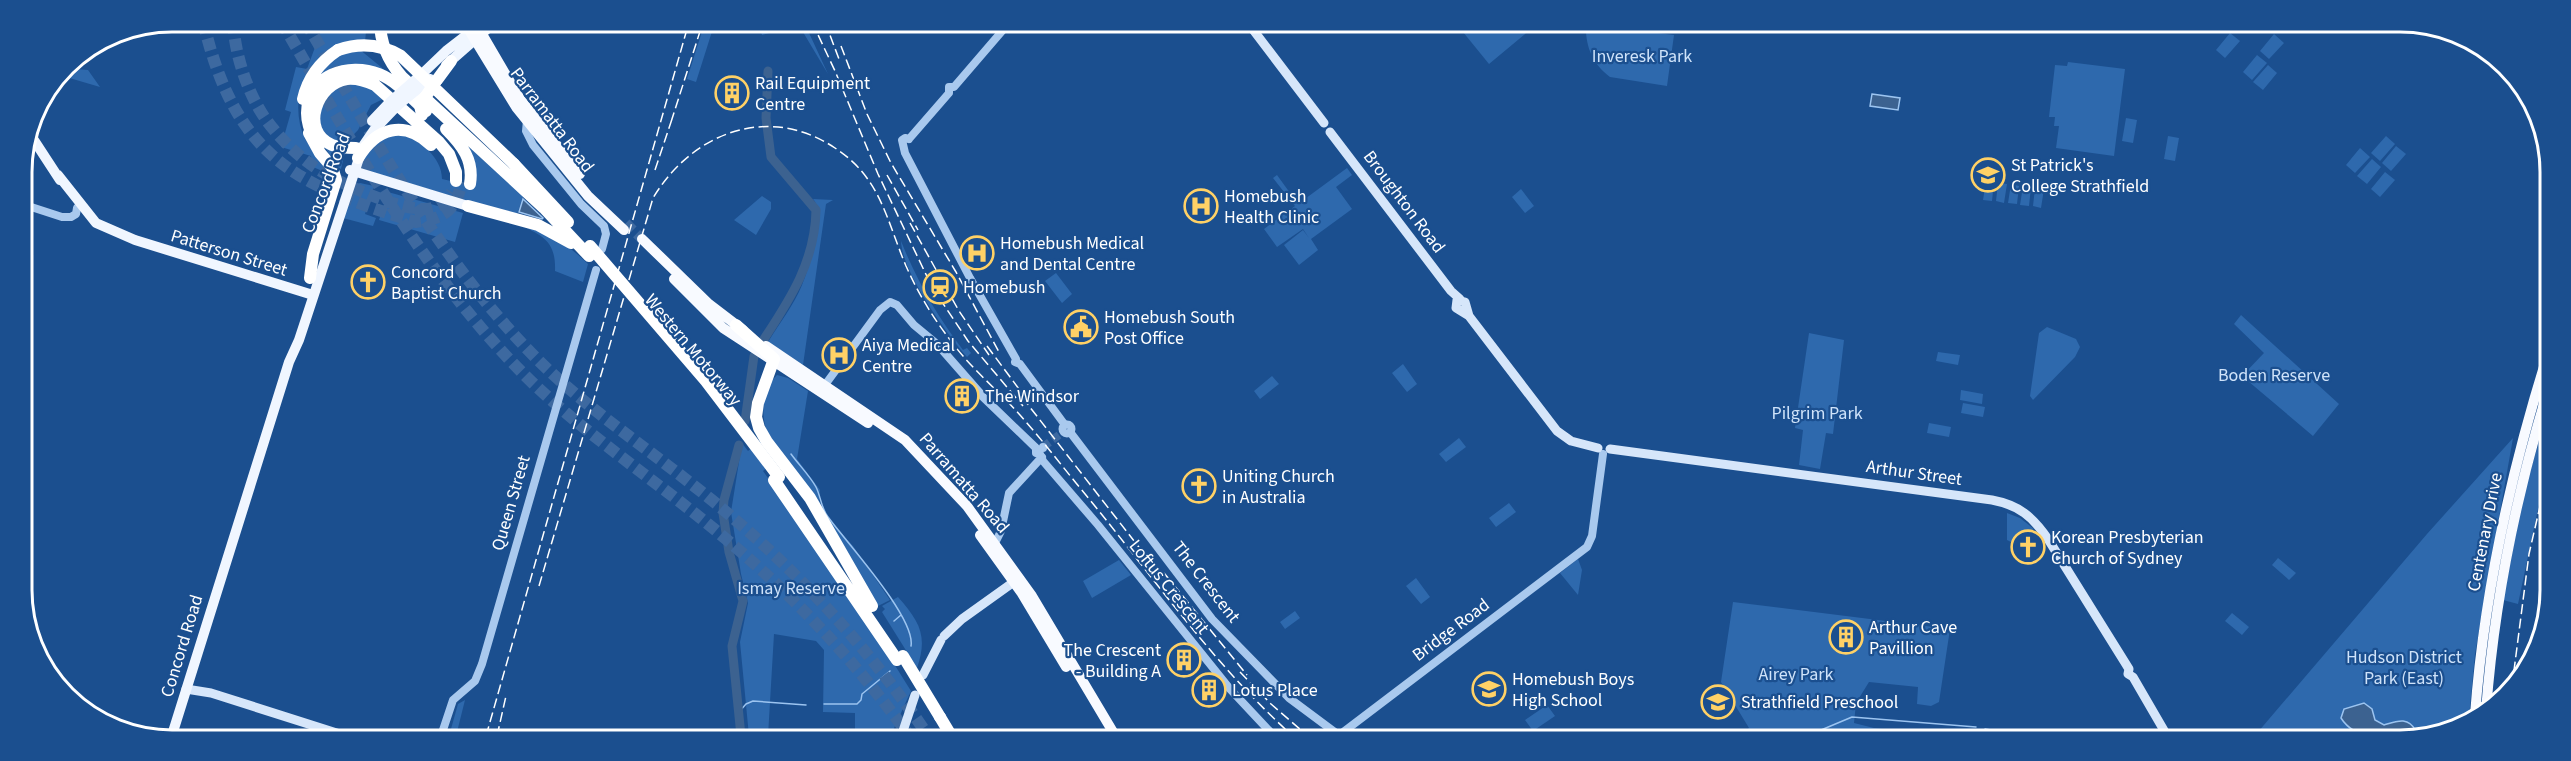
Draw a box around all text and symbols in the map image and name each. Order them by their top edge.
park label: Inveresk Park [1592,44,1692,69]
street label: Parramatta Road [504,62,600,178]
place label: Rail Equipment Centre [755,71,870,117]
building icon: Rail Equipment Centre [714,75,750,111]
street label: Concord Road [295,129,357,237]
street label: Broughton Road [1357,145,1451,259]
place label: St Patrick's College Strathfield [2011,153,2149,199]
school or university icon: St Patrick's College Strathfield [1970,157,2006,193]
place label: Homebush Health Clinic [1224,184,1319,230]
hospital icon: Homebush Health Clinic [1183,188,1219,224]
street label: Patterson Street [168,223,290,283]
place label: Homebush Medical and Dental Centre [1000,231,1144,277]
hospital icon: Homebush Medical and Dental Centre [959,235,995,271]
place label: Concord Baptist Church [391,260,502,306]
church icon: Concord Baptist Church [350,264,386,300]
station icon: Homebush [922,269,958,305]
place label: Homebush [963,275,1045,300]
street label: Western Motorway [639,288,748,412]
place label: Homebush South Post Office [1104,305,1235,351]
public building icon: Homebush South Post Office [1063,309,1099,345]
place label: Aiya Medical Centre [862,333,955,379]
hospital icon: Aiya Medical Centre [821,337,857,373]
park label: Boden Reserve [2218,363,2330,388]
building icon: The Windsor [944,378,980,414]
place label: The Windsor [985,384,1080,409]
park label: Pilgrim Park [1771,401,1863,426]
street label: Parramatta Road [913,427,1015,539]
street label: Queen Street [485,452,537,554]
street label: Arthur Street [1864,454,1964,492]
place label: Uniting Church in Australia [1222,464,1335,510]
church icon: Uniting Church in Australia [1181,468,1217,504]
street label: Centenary Drive [2461,470,2509,594]
place label: Korean Presbyterian Church of Sydney [2051,525,2204,571]
church icon: Korean Presbyterian Church of Sydney [2010,529,2046,565]
street label: Loftus Crescent [1123,534,1215,640]
street label: The Crescent [1166,536,1246,628]
park label: Ismay Reserve [737,576,845,601]
street label: Concord Road [155,592,209,700]
street label: Bridge Road [1407,593,1495,667]
place label: Arthur Cave Pavillion [1869,615,1957,661]
building icon: Arthur Cave Pavillion [1828,619,1864,655]
place label: The Crescent - Building A [1064,638,1161,684]
building icon: The Crescent - Building A [1166,642,1202,678]
park label: Hudson District Park (East) [2346,645,2462,691]
park label: Airey Park [1759,662,1834,687]
place label: Homebush Boys High School [1512,667,1634,713]
school or university icon: Homebush Boys High School [1471,671,1507,707]
building icon: Lotus Place [1191,672,1227,708]
place label: Lotus Place [1232,678,1318,703]
school or university icon: Strathfield Preschool [1700,684,1736,720]
place label: Strathfield Preschool [1741,690,1898,715]

